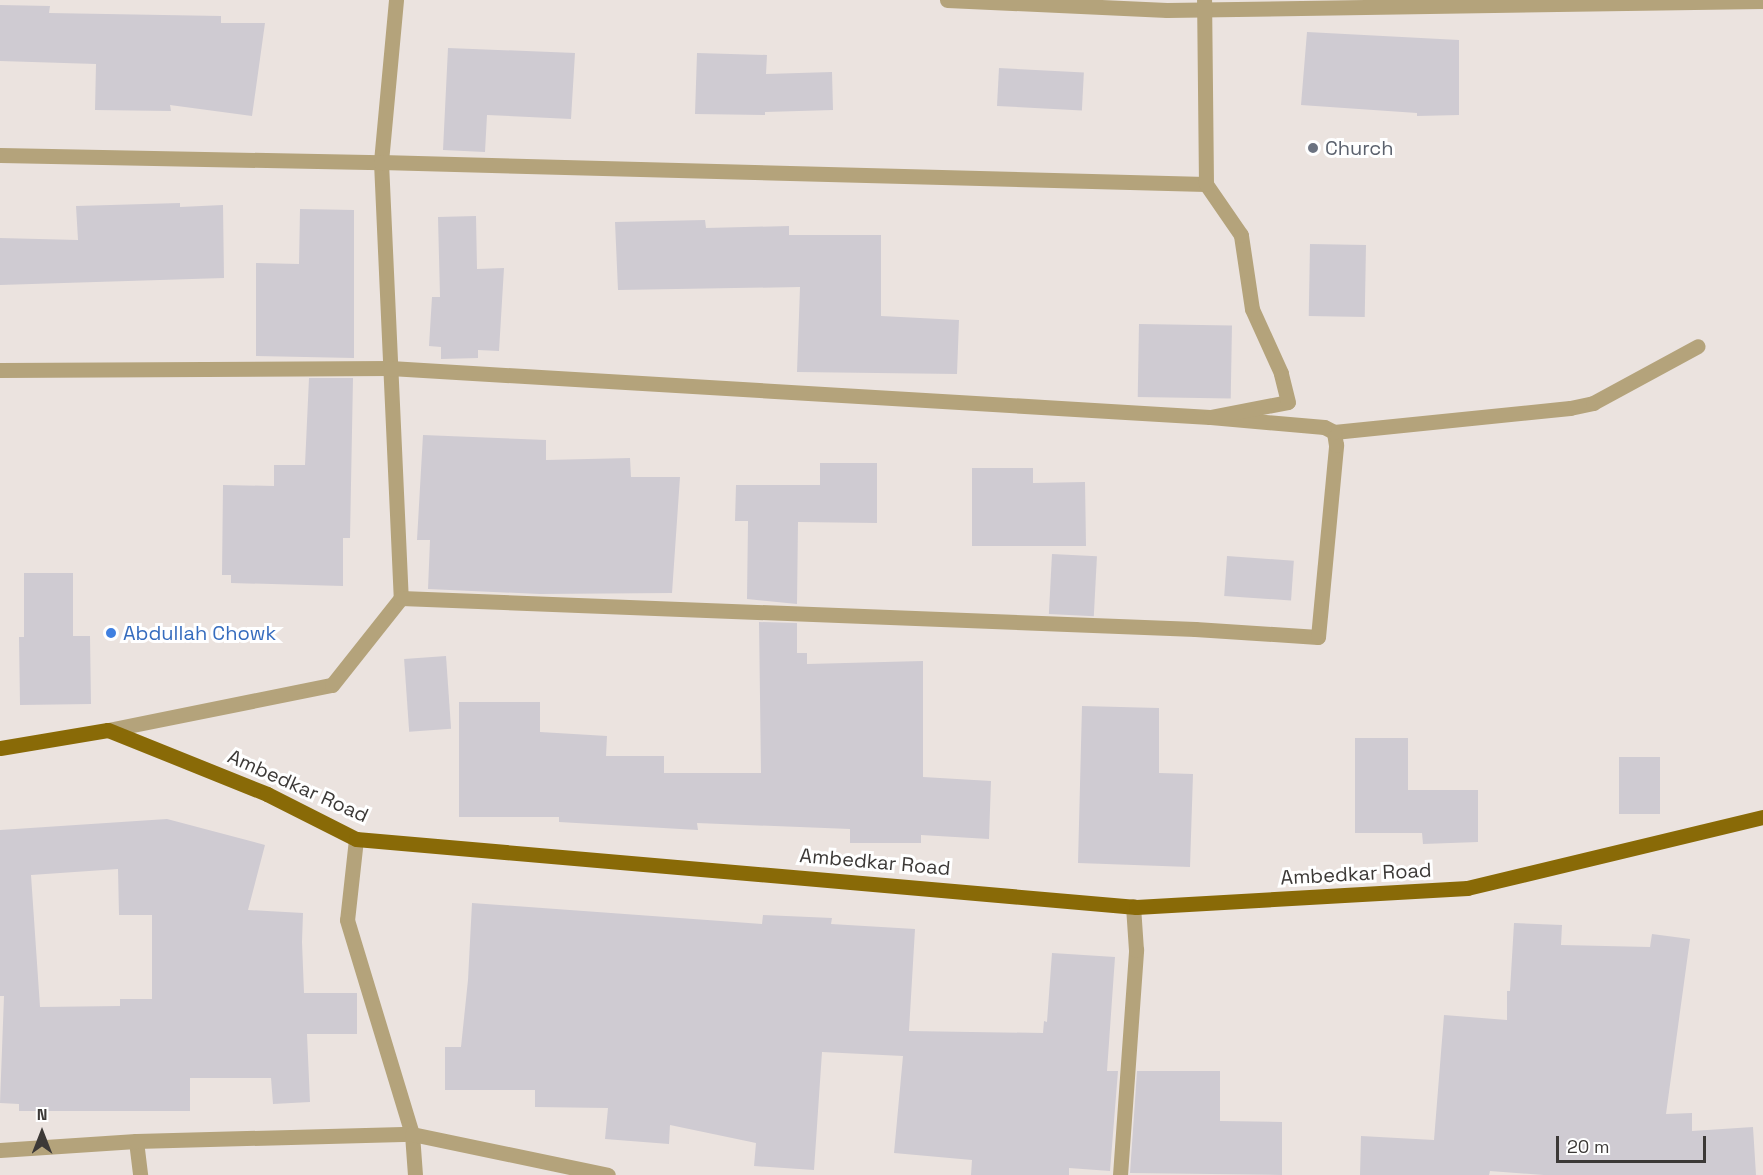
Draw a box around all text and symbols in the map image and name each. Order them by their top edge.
place label: Church [1325,136,1394,160]
marker: Church [1306,141,1320,155]
place label: Abdullah Chowk [123,621,276,645]
marker: Abdullah Chowk [104,626,118,640]
street label: Ambedkar Road [224,744,372,828]
street label: Ambedkar Road [799,843,951,881]
street label: Ambedkar Road [1280,858,1432,890]
north arrow [12,1103,72,1163]
text: N [37,1104,47,1125]
scale bar [1559,1124,1709,1162]
text: 20 m [1567,1135,1610,1158]

